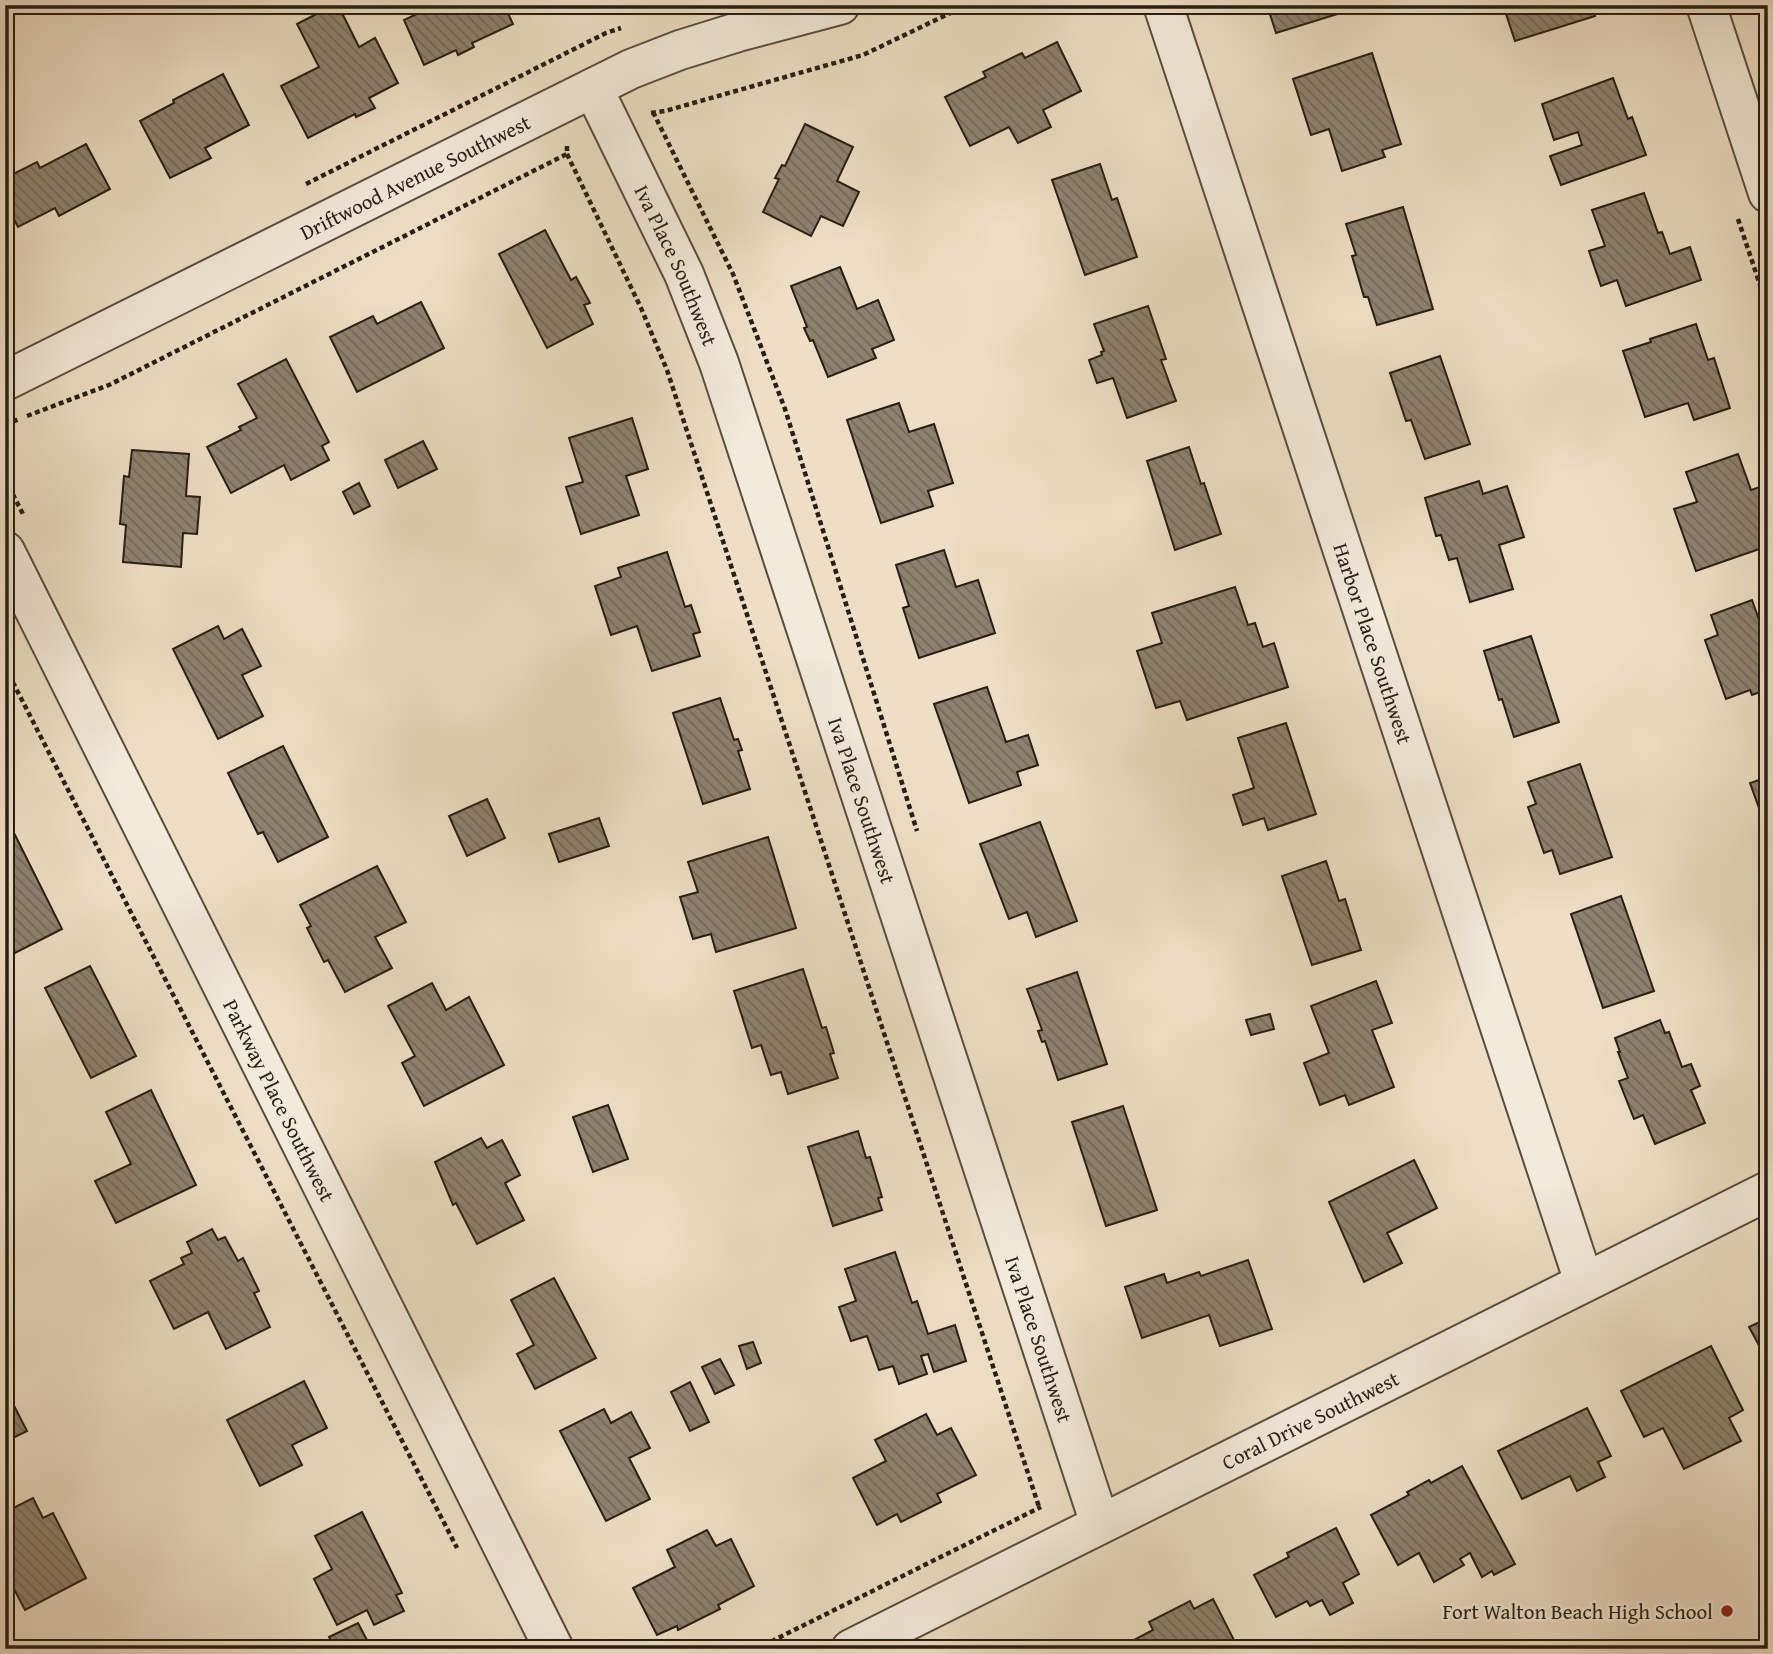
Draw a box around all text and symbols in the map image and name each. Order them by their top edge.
street label: Driftwood Avenue Southwest [294,106,536,247]
street label: Iva Place Southwest [627,179,726,351]
street label: Harbor Place Southwest [1326,539,1421,748]
street label: Iva Place Southwest [821,713,905,888]
street label: Parkway Place Southwest [216,994,344,1207]
street label: Iva Place Southwest [998,1252,1081,1427]
street label: Coral Drive Southwest [1216,1362,1404,1477]
place label: Fort Walton Beach High School [1443,1596,1713,1627]
marker: Fort Walton Beach High School [1719,1603,1735,1619]

